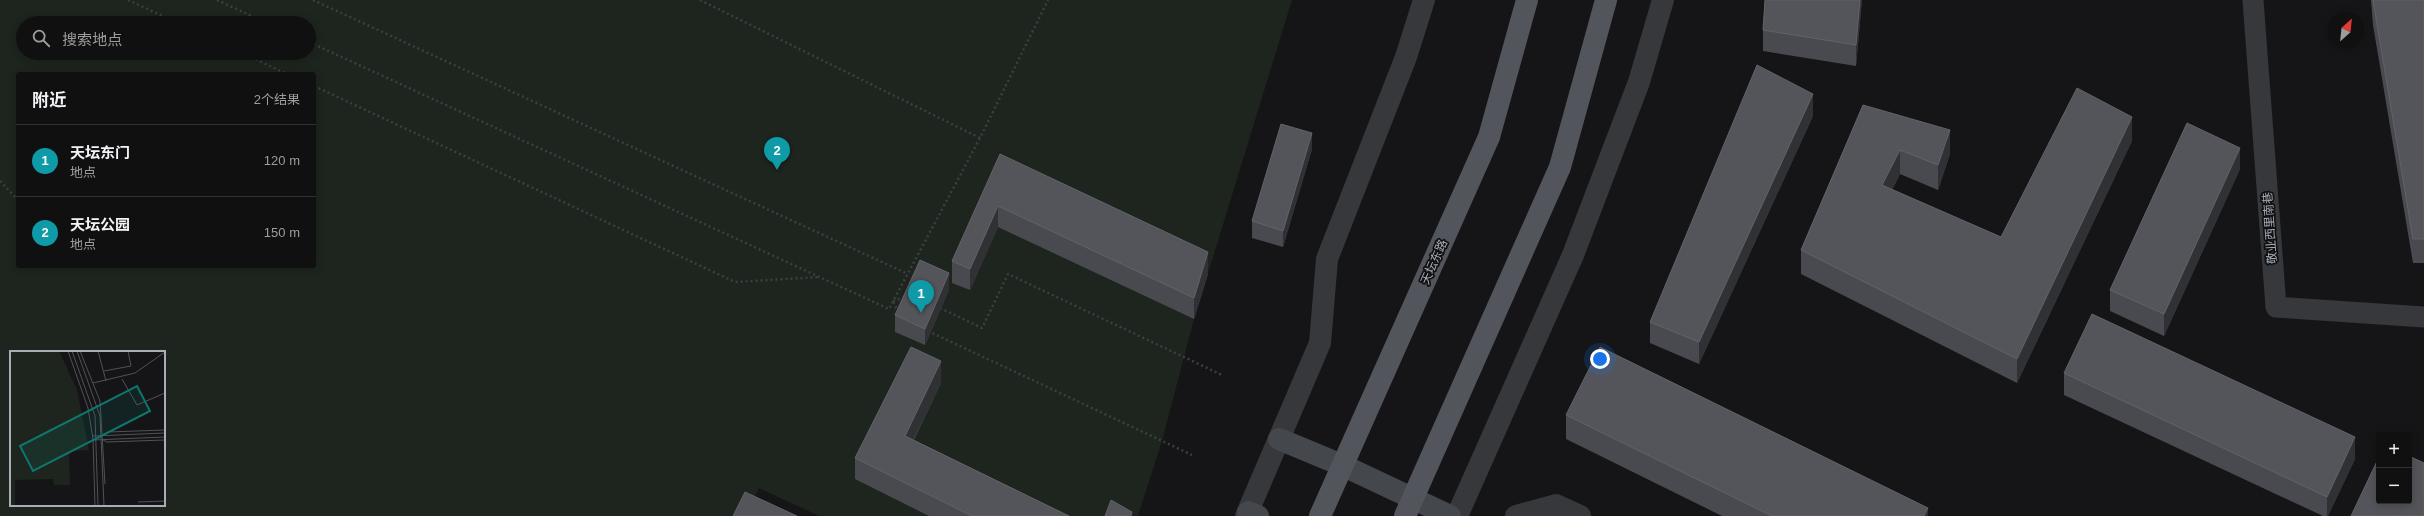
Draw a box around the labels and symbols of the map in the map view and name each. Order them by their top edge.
north arrow [2328,12,2364,48]
pin: 2 [764,137,790,170]
street label: 敬业西里南巷 [2261,192,2279,264]
street label: 天坛东路 [1418,237,1450,287]
pin: 1 [908,280,934,313]
your location [1590,349,1610,369]
inset map [10,351,165,506]

